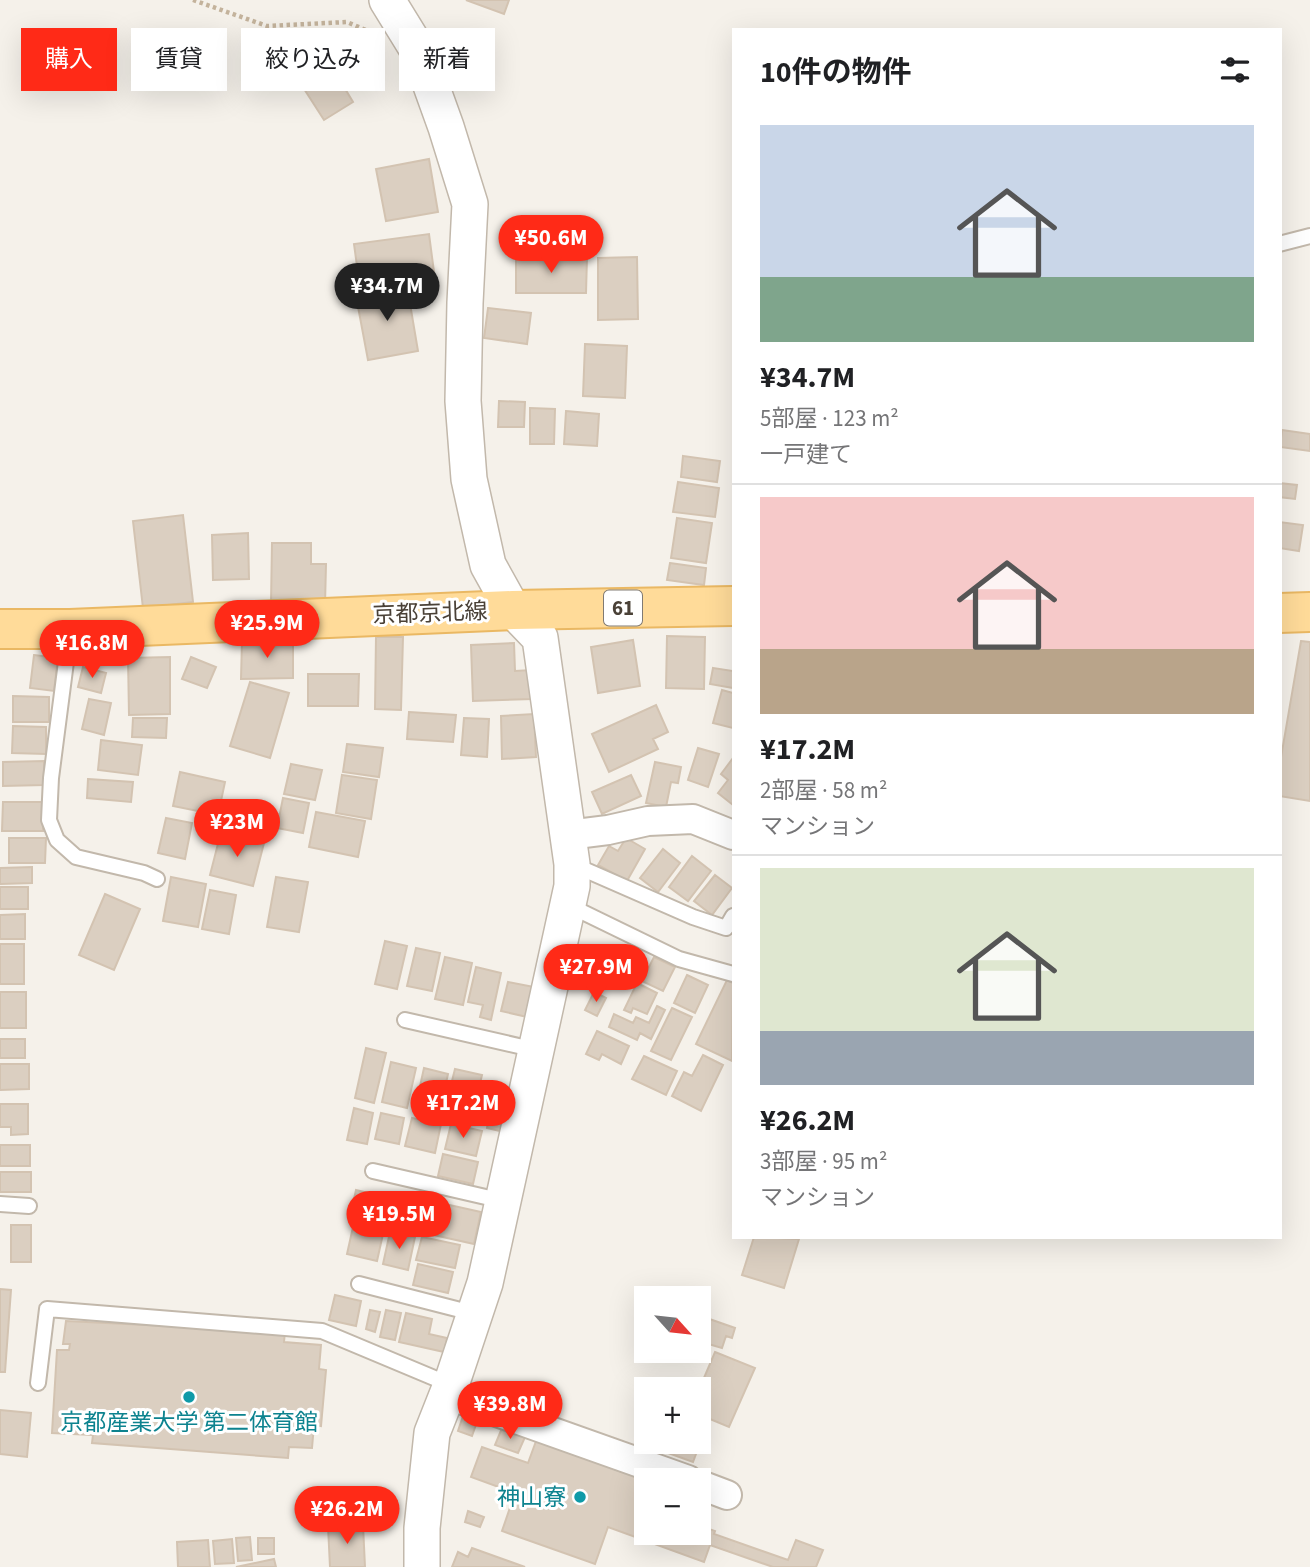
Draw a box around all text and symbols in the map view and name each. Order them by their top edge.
chip: 購入 [21,28,117,91]
chip: 賃貸 [131,28,227,91]
chip: 絞り込み [241,28,385,91]
chip: 新着 [399,28,495,91]
text: 10件の物件 [760,51,912,94]
icon: filters [1216,51,1254,89]
icon: home [944,170,1070,296]
pin: ¥50.6M [494,216,608,275]
text: ¥50.6M [514,221,588,254]
pin: ¥34.7M [330,264,444,323]
text: ¥34.7M [350,269,424,302]
text: ¥34.7M [760,356,855,399]
text: 5部屋 · 123 m² [760,402,899,435]
text: 一戸建て [760,438,852,471]
icon: home [944,542,1070,668]
road number: 61 [604,590,642,626]
street label: 京都京北線 [372,595,488,631]
pin: ¥25.9M [210,600,324,660]
text: ¥25.9M [230,606,304,639]
pin: ¥16.8M [35,620,149,680]
text: ¥16.8M [55,626,129,659]
text: ¥17.2M [760,728,855,771]
text: 2部屋 · 58 m² [760,774,887,807]
pin: ¥23M [196,800,278,859]
text: ¥23M [210,805,264,838]
text: マンション [760,810,875,843]
icon: home [944,913,1070,1039]
pin: ¥27.9M [539,944,653,1004]
text: ¥27.9M [559,950,633,983]
pin: ¥17.2M [406,1080,520,1140]
text: ¥17.2M [426,1086,500,1119]
text: ¥26.2M [760,1099,855,1142]
text: 3部屋 · 95 m² [760,1145,887,1178]
text: マンション [760,1181,875,1214]
pin: ¥19.5M [342,1192,456,1251]
text: ¥19.5M [362,1197,436,1230]
north arrow [634,1286,710,1363]
map controls [634,1286,711,1545]
button: + [634,1377,711,1454]
pin: ¥39.8M [453,1382,567,1441]
text: ¥39.8M [473,1387,547,1420]
marker: 京都産業大学 第二体育館 [181,1389,197,1405]
place label: 京都産業大学 第二体育館 [60,1406,318,1439]
button: − [634,1468,711,1545]
place label: 神山寮 [497,1481,566,1514]
pin: ¥26.2M [290,1486,404,1546]
marker: 神山寮 [572,1489,588,1505]
text: ¥26.2M [310,1492,384,1525]

